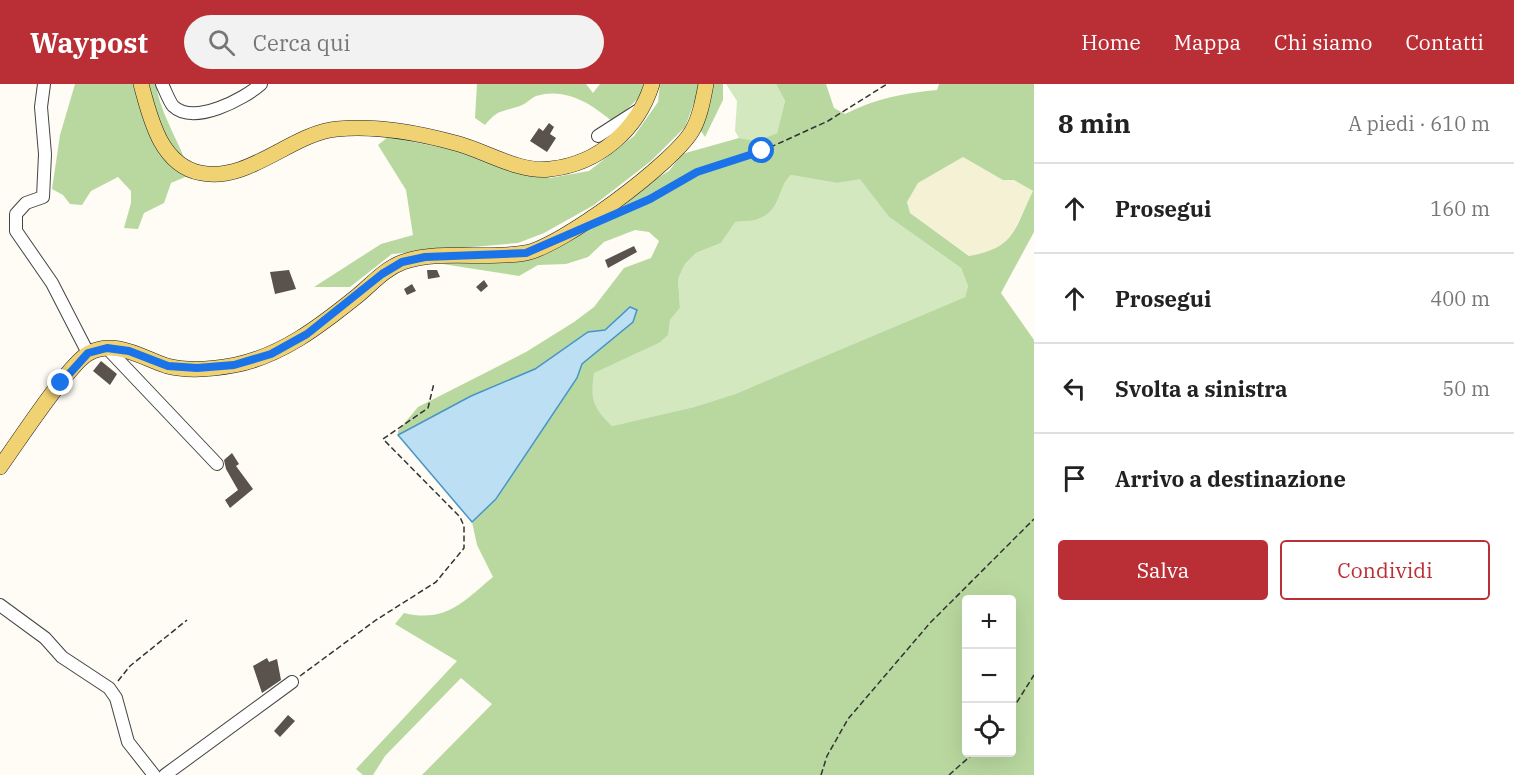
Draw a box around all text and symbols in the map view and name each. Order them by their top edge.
search box [184,15,604,69]
text: Waypost [30,24,148,61]
icon: search [205,26,238,59]
text: Cerca qui [253,28,351,57]
text: Home [1081,28,1141,56]
text: Mappa [1174,28,1241,56]
text: Chi siamo [1274,28,1372,56]
text: Contatti [1405,28,1484,56]
text: 8 min [1058,106,1131,140]
text: A piedi · 610 m [1348,110,1490,137]
route start [748,137,774,163]
icon: ahead [1058,192,1091,225]
text: Prosegui [1115,194,1211,223]
text: 160 m [1430,195,1490,222]
icon: ahead [1058,282,1091,315]
text: Prosegui [1115,284,1211,313]
text: 400 m [1430,285,1490,312]
route end [47,369,73,395]
icon: left [1058,372,1091,405]
text: Svolta a sinistra [1115,374,1288,403]
text: 50 m [1442,375,1490,402]
icon: arrive [1058,462,1091,495]
text: Arrivo a destinazione [1115,464,1346,493]
button: Salva [1058,540,1268,600]
button: Condividi [1280,540,1490,600]
map controls [962,595,1016,757]
button: + [962,595,1016,649]
button: − [962,649,1016,703]
button: locate [962,703,1016,757]

